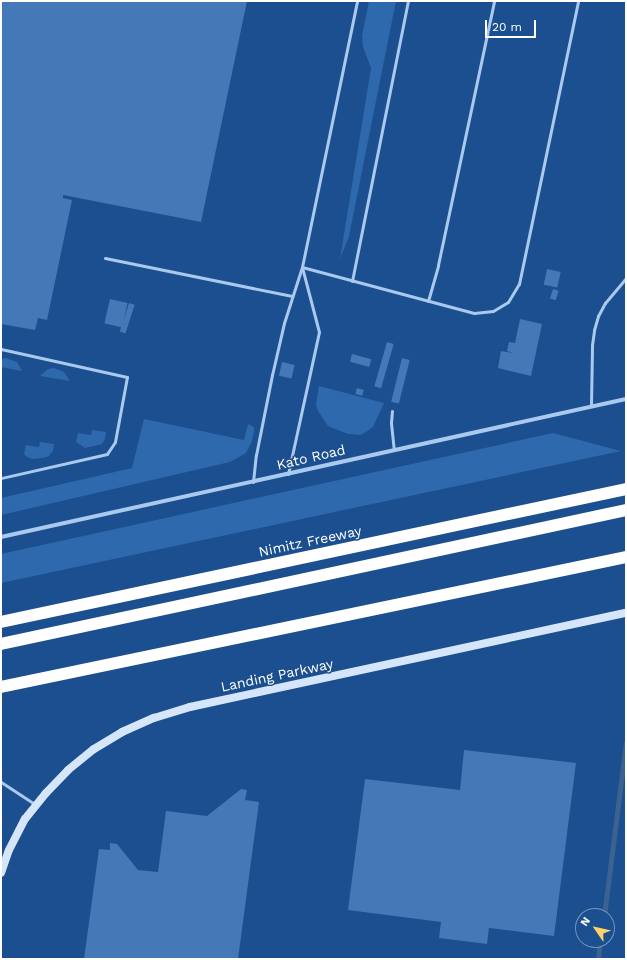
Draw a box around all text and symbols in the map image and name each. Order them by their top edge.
scale bar [487,12,538,38]
text: 20 m [492,20,522,34]
street label: Kato Road [275,441,347,473]
street label: Nimitz Freeway [257,522,363,560]
street label: Landing Parkway [219,655,335,695]
north arrow [575,908,615,948]
text: N [578,915,593,929]

